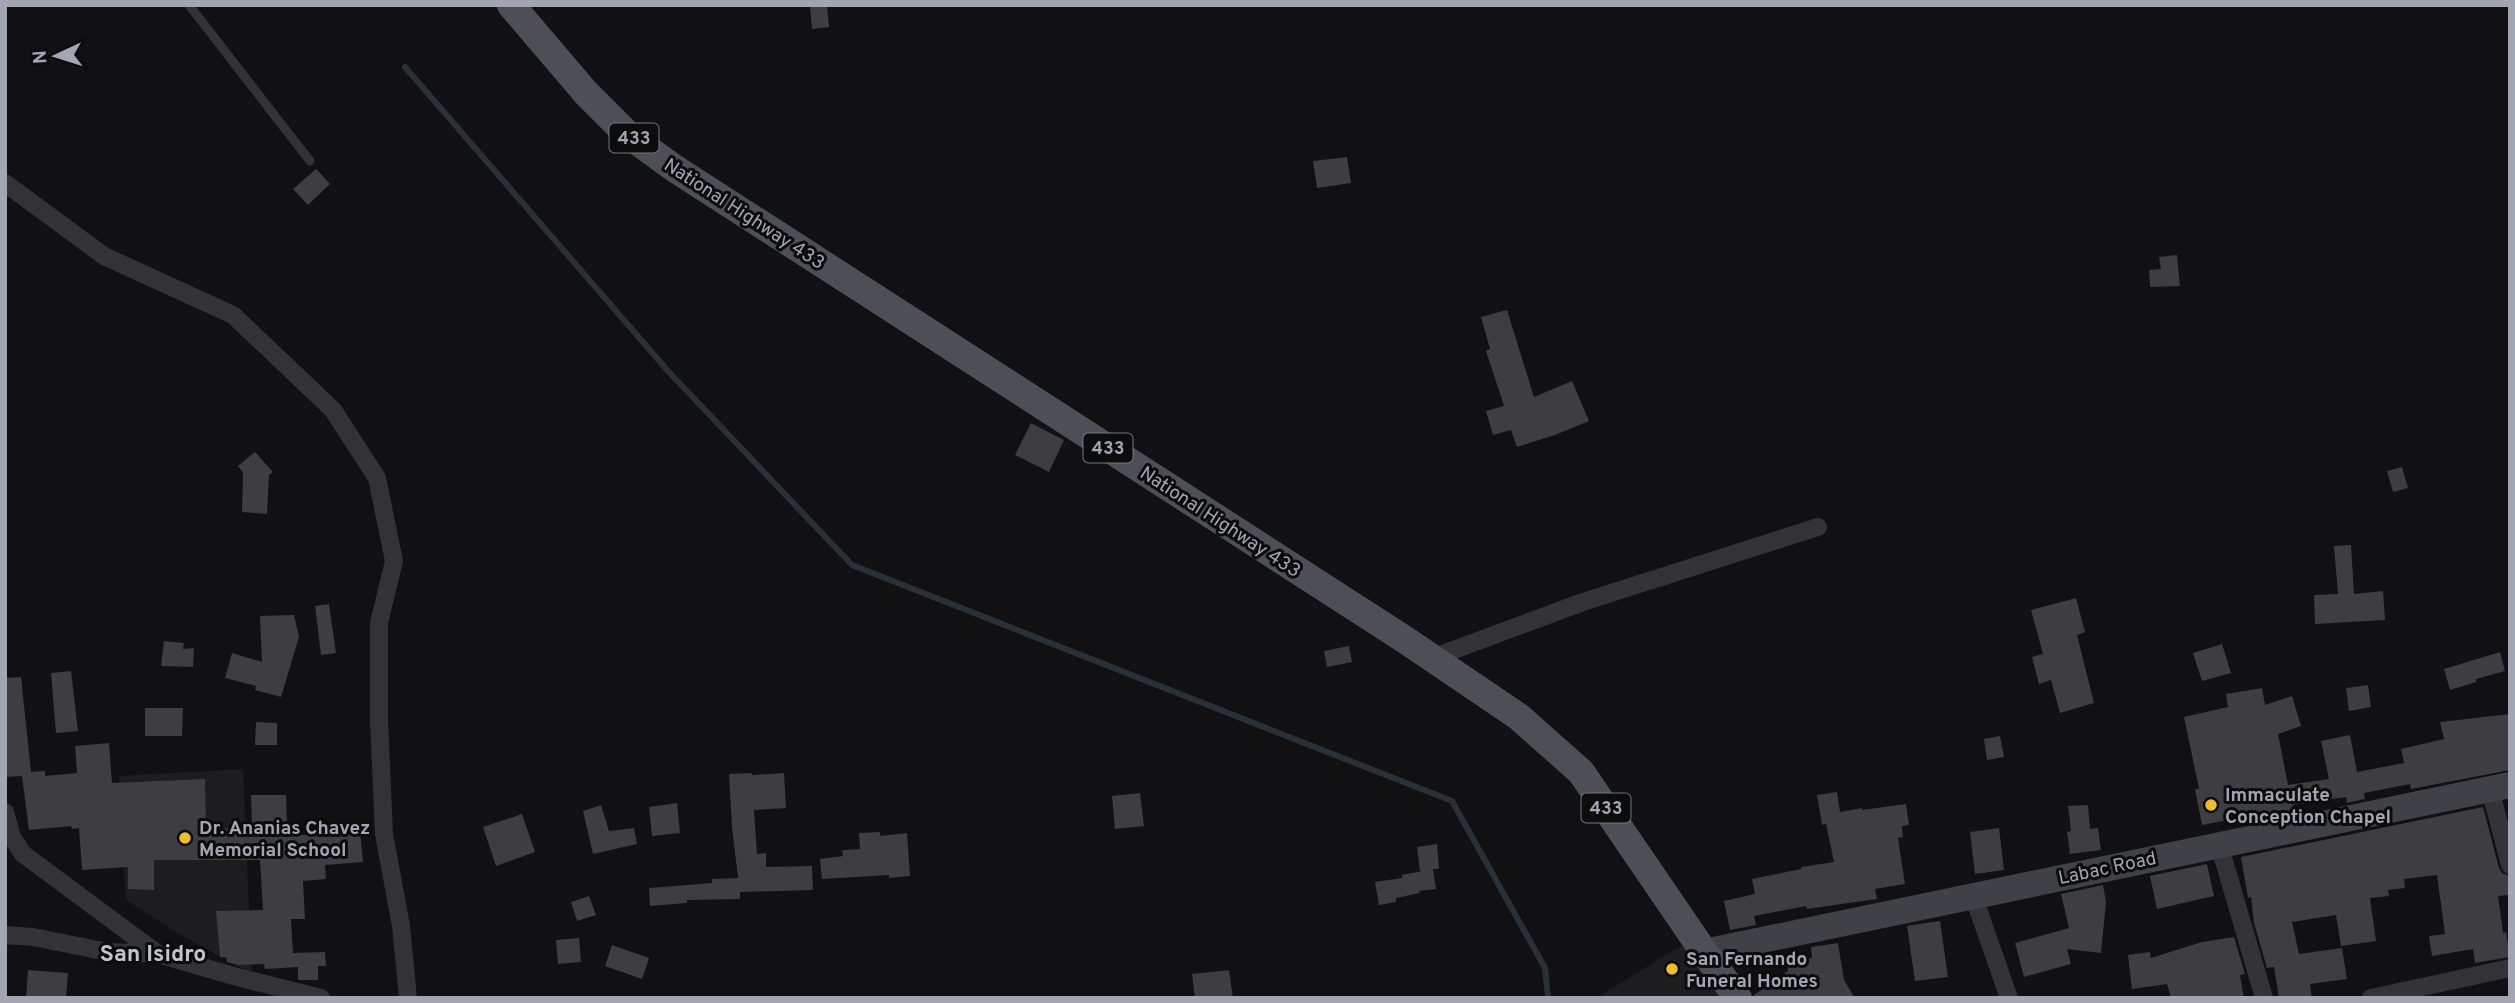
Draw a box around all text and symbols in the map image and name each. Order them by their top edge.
north arrow [21,21,91,91]
text: N [29,49,53,65]
road number: 433 [610,124,658,153]
street label: National Highway 433 [659,154,829,276]
road number: 433 [1084,434,1132,462]
street label: National Highway 433 [1135,462,1305,584]
place label: Immaculate Conception Chapel [2225,784,2391,830]
road number: 433 [1582,794,1630,822]
marker: Immaculate Conception Chapel [2203,797,2219,813]
place label: Dr. Ananias Chavez Memorial School [199,817,370,863]
marker: Dr. Ananias Chavez Memorial School [177,830,193,846]
street label: Labac Road [2056,847,2159,891]
district label: San Isidro [100,941,206,970]
place label: San Fernando Funeral Homes [1686,948,1818,994]
marker: San Fernando Funeral Homes [1664,961,1680,977]

